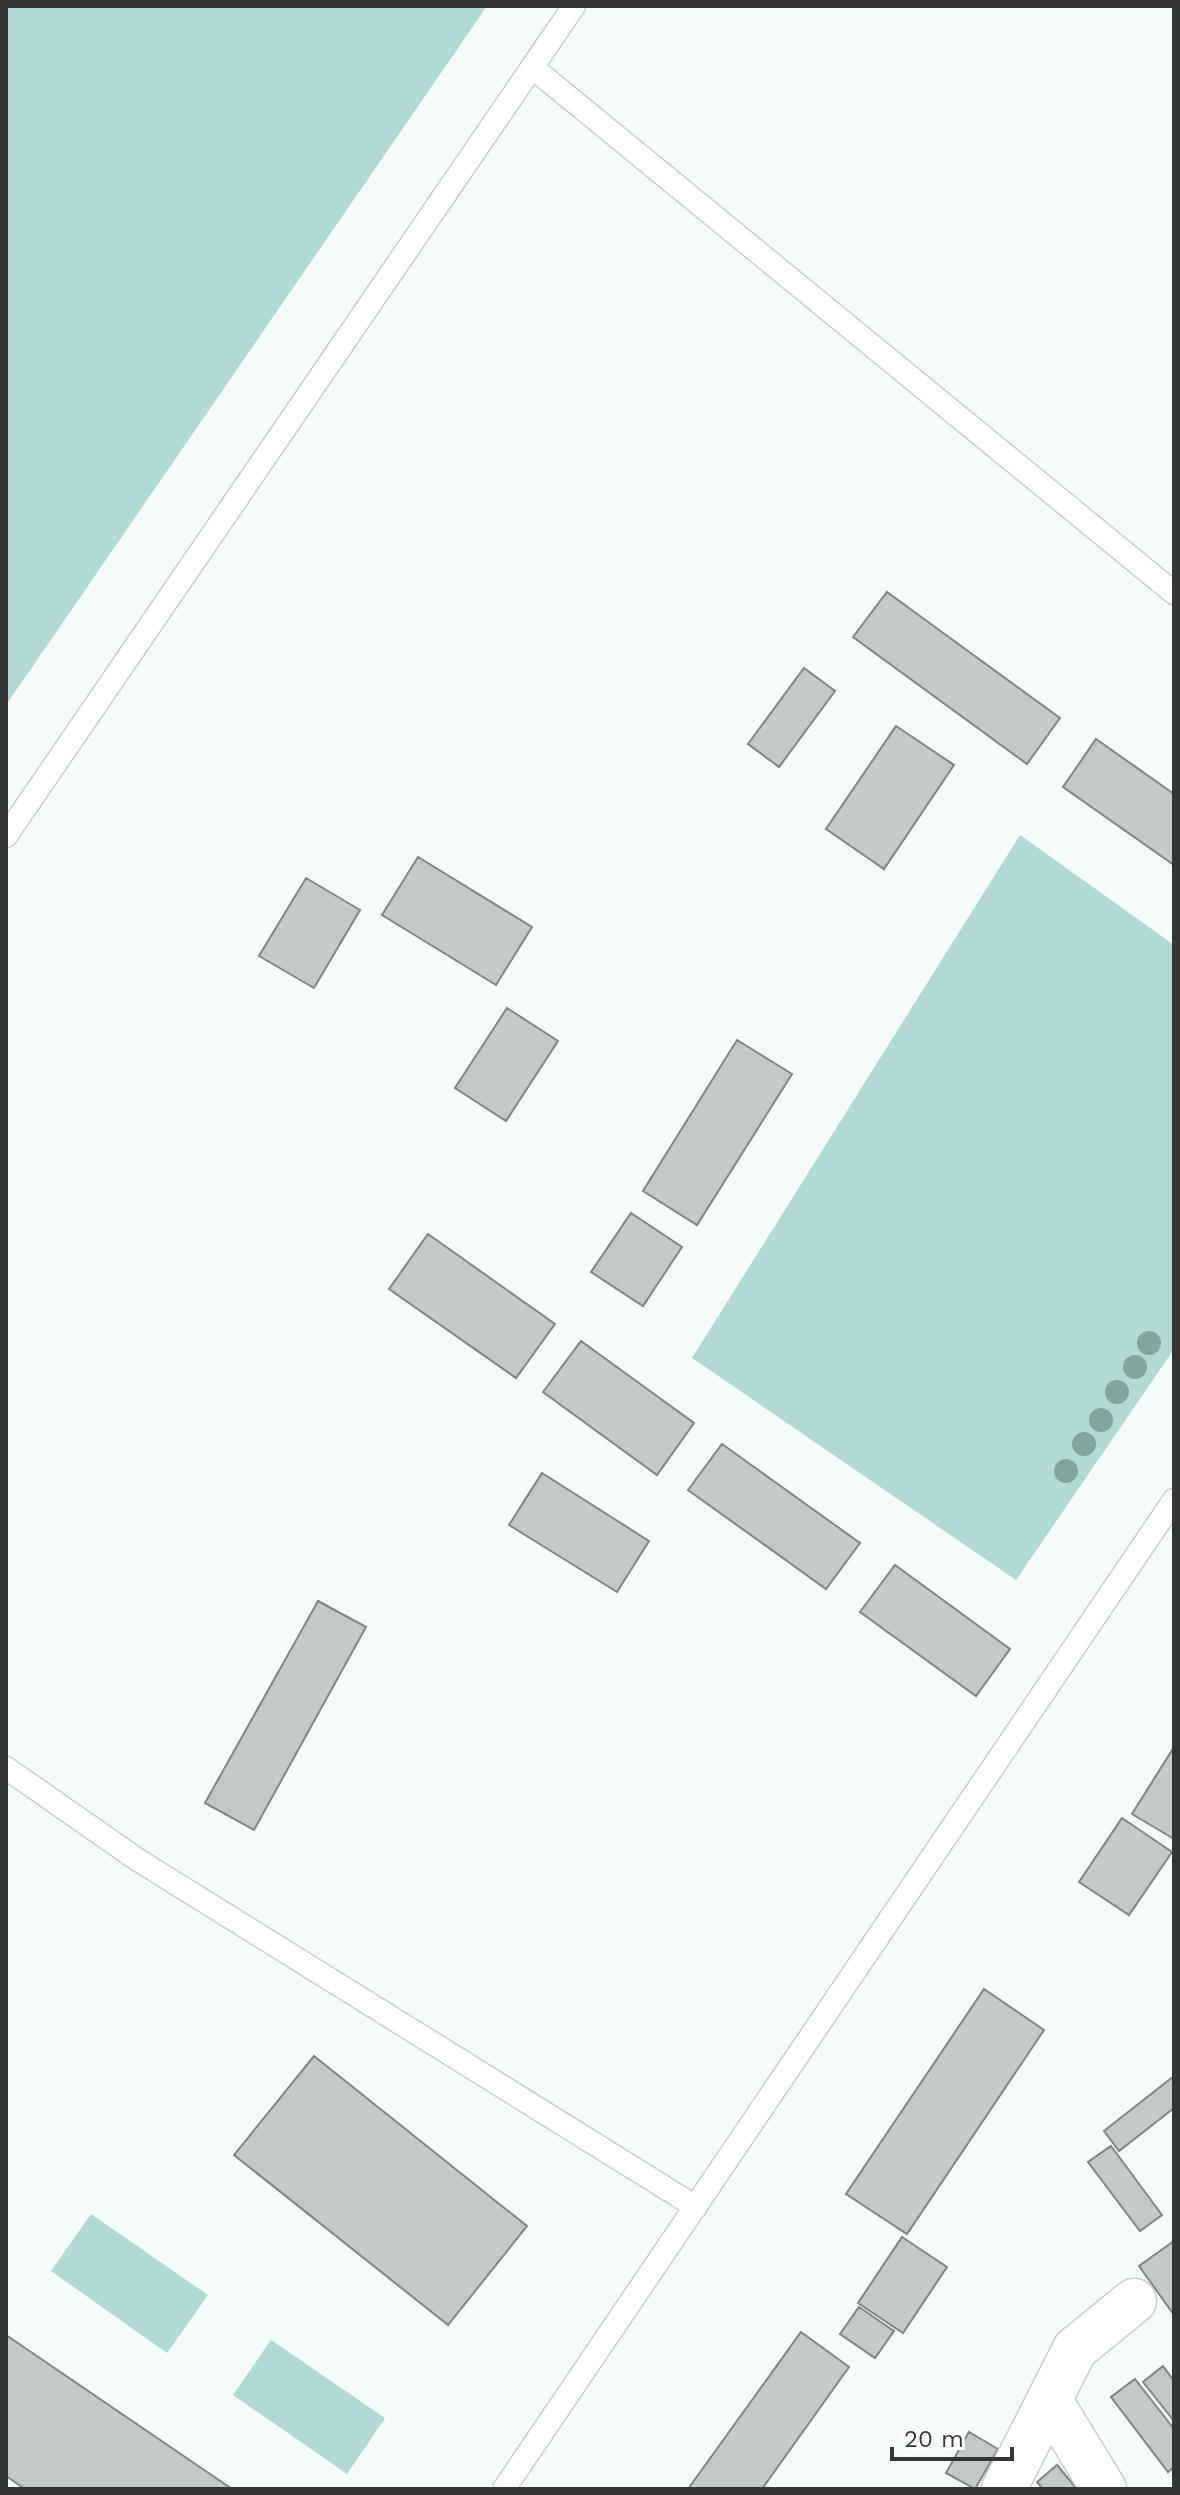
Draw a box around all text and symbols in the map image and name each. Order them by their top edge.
scale bar [892,2411,1012,2461]
text: 20 m [904,2425,964,2453]

